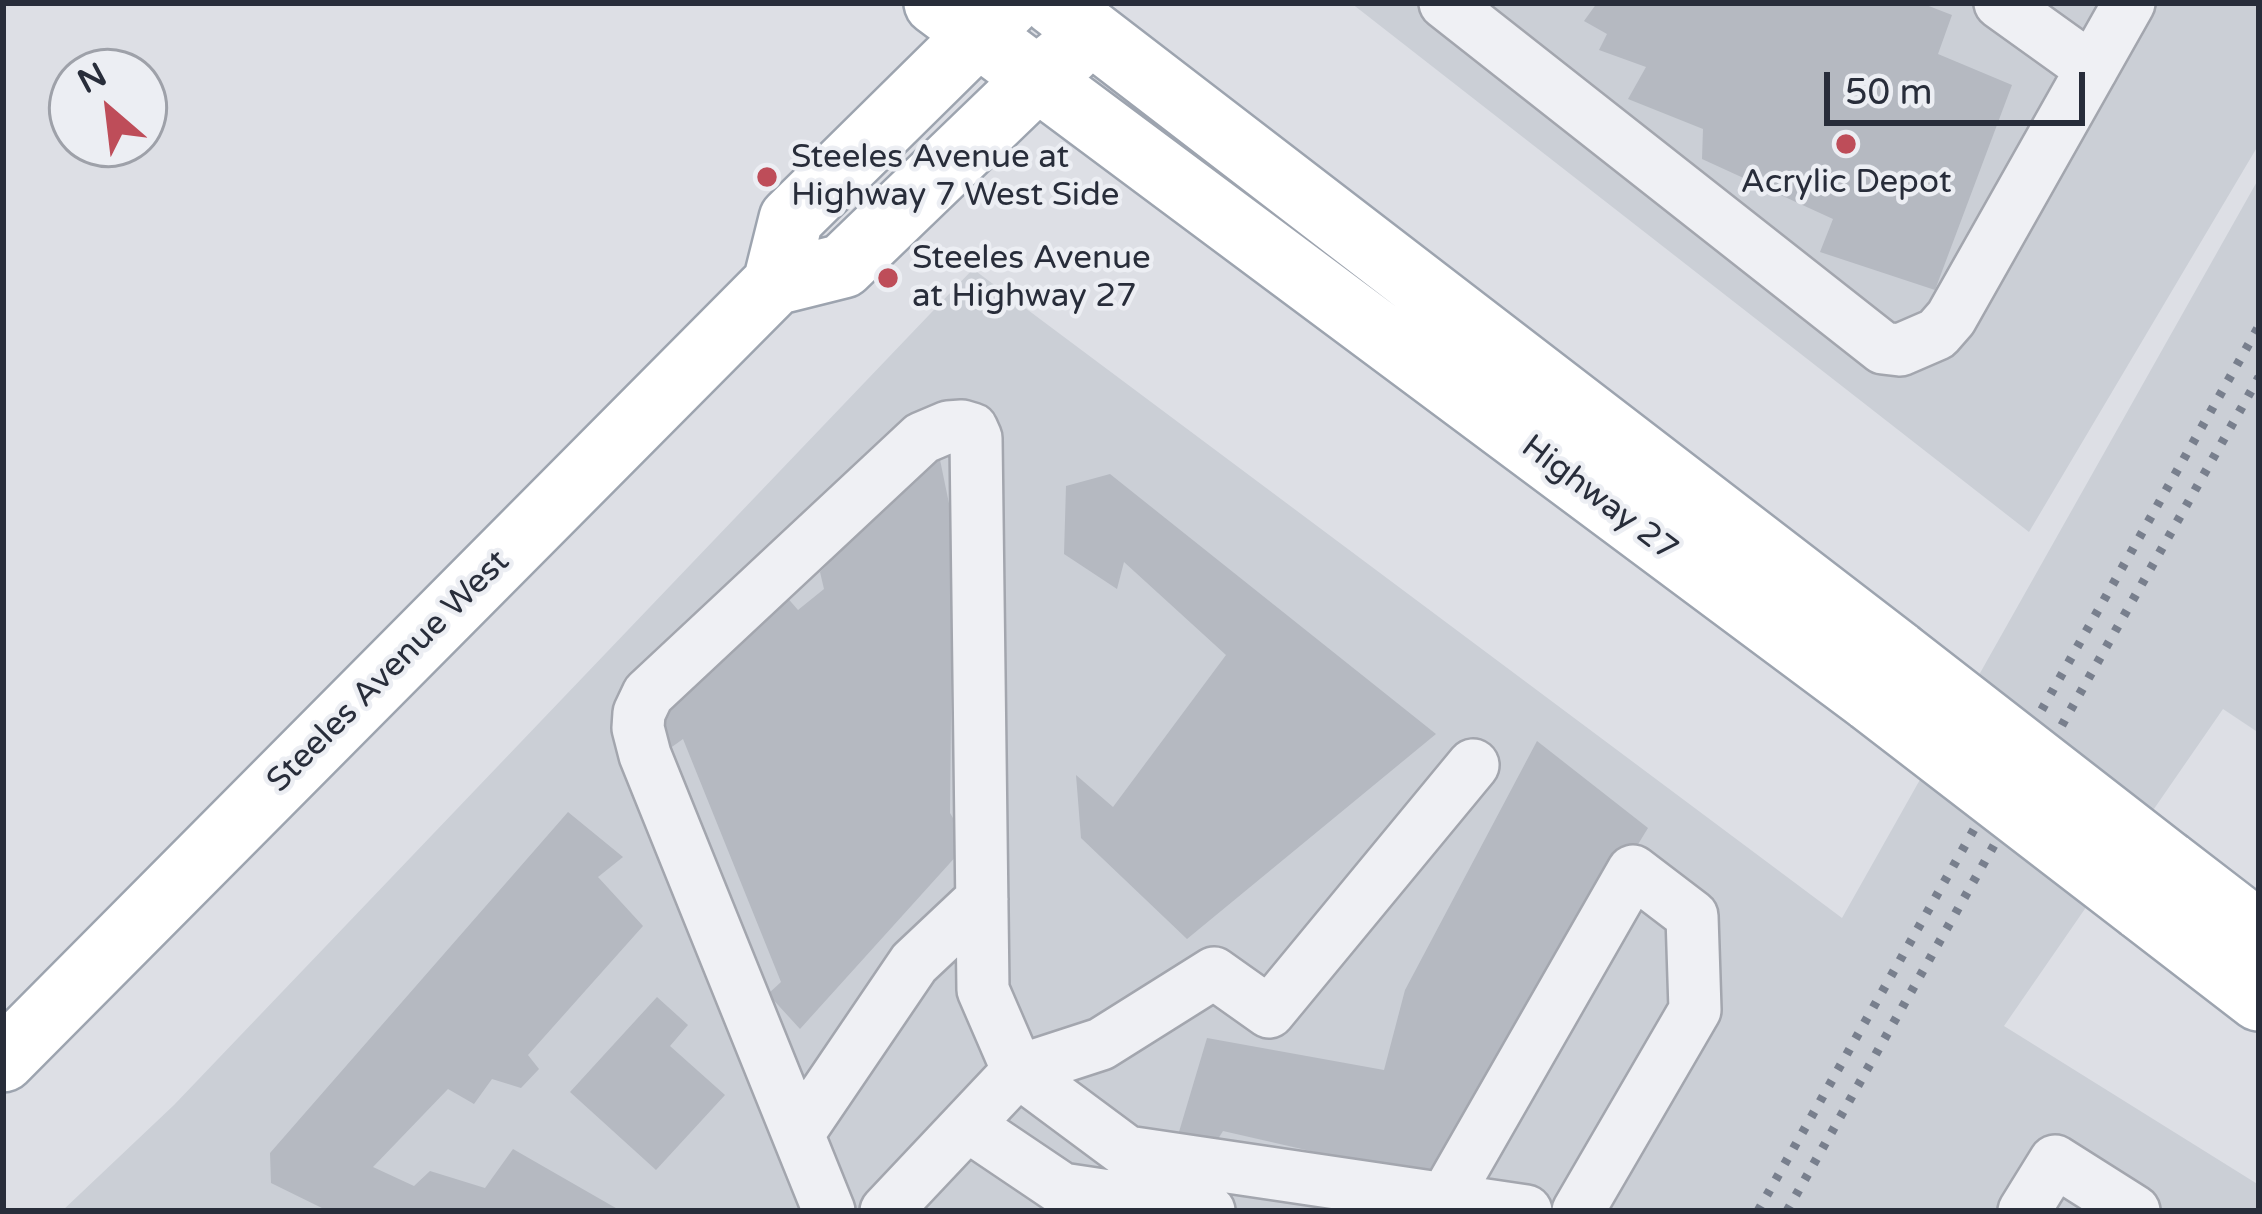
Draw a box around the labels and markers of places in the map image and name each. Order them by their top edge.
marker: Acrylic Depot [1833,131,1859,157]
place label: Steeles Avenue at Highway 7 West Side [791,138,1119,216]
place label: Acrylic Depot [1741,163,1951,203]
marker: Steeles Avenue at Highway 7 West Side [754,164,780,190]
place label: Steeles Avenue at Highway 27 [912,239,1151,317]
marker: Steeles Avenue at Highway 27 [875,265,901,291]

